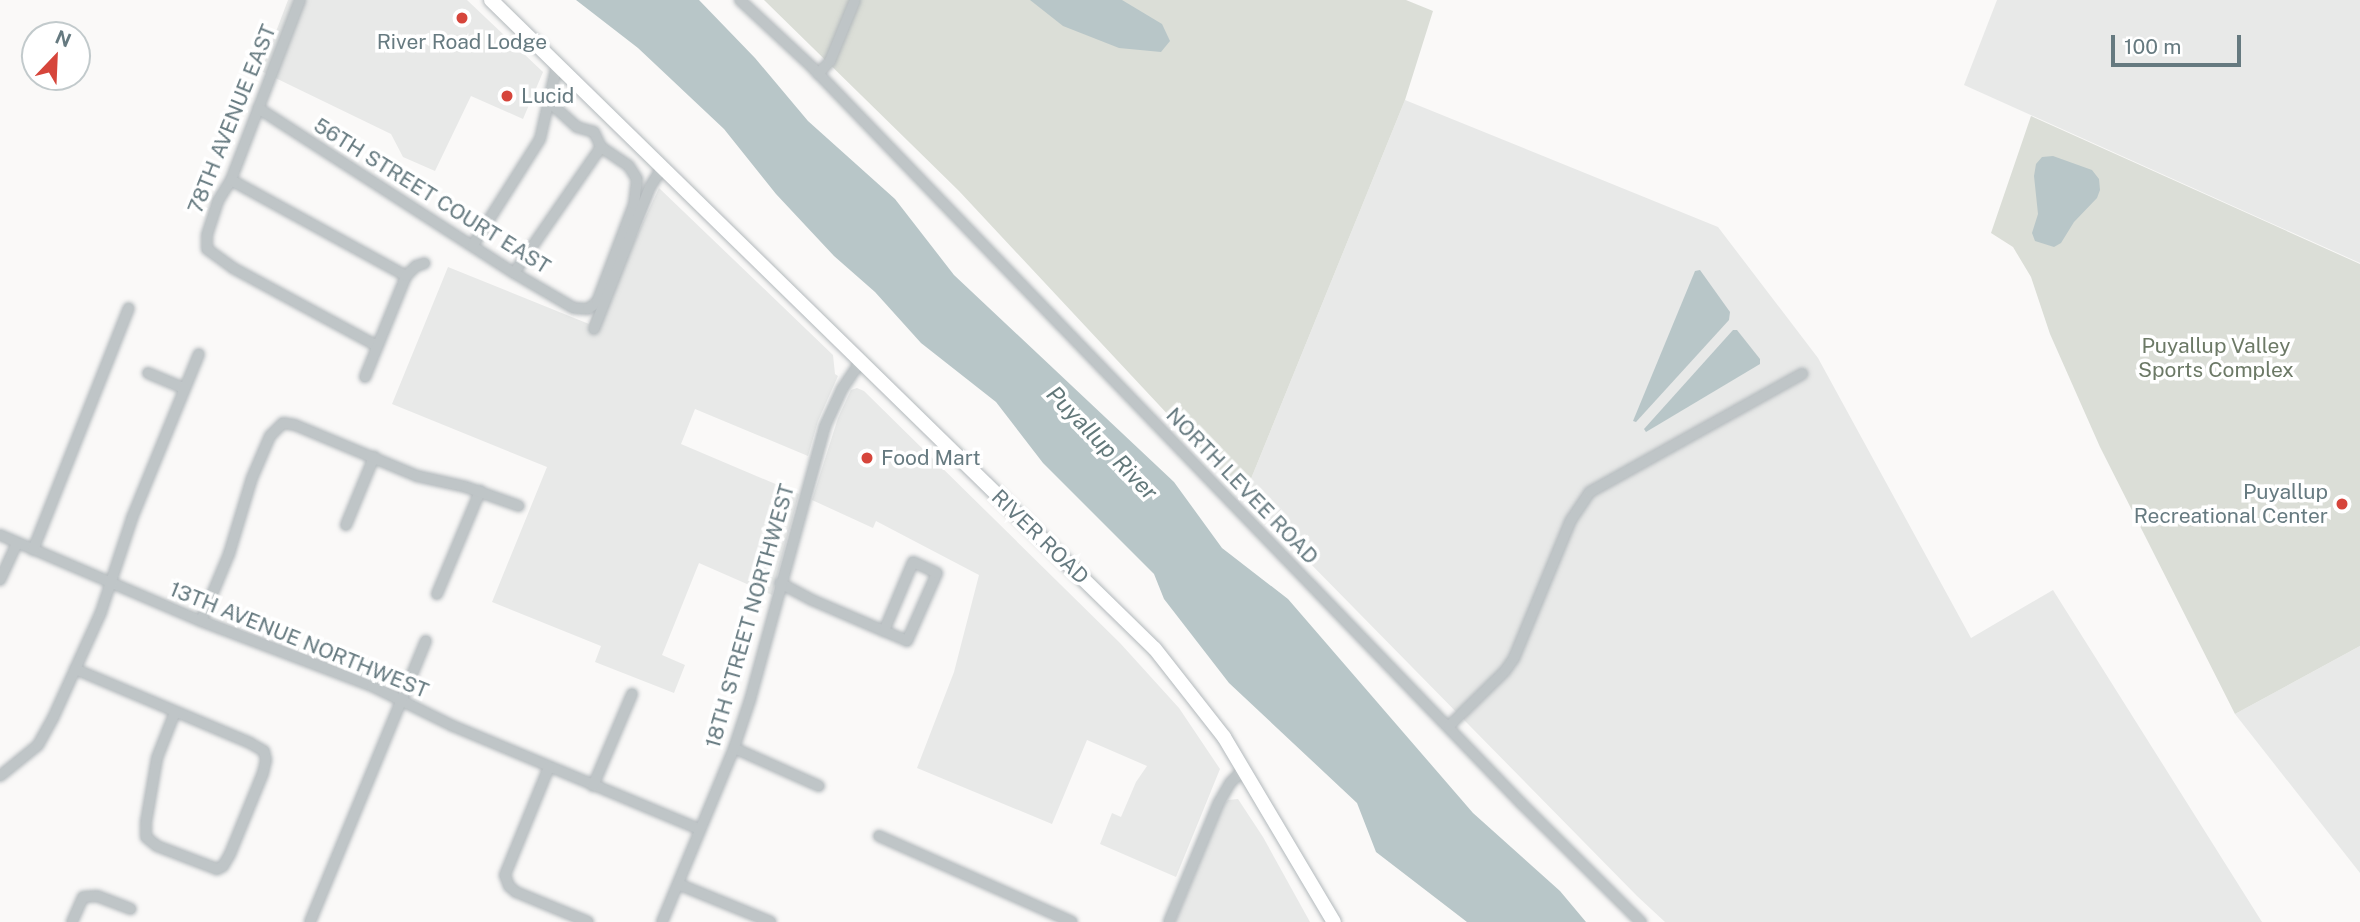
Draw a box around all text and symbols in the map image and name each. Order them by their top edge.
marker: River Road Lodge [454,10,470,26]
north arrow [21,21,91,91]
street label: 78TH AVENUE EAST [183,21,281,217]
scale bar [2115,21,2244,65]
text: N [52,25,75,52]
place label: River Road Lodge [377,29,547,55]
text: 100 m [2124,34,2181,59]
place label: Lucid [521,83,574,109]
marker: Lucid [499,88,515,104]
street label: 56TH STREET COURT EAST [309,113,555,279]
park label: Puyallup Valley Sports Complex [2138,333,2294,383]
water label: Puyallup River [1041,380,1163,506]
street label: NORTH LEVEE ROAD [1161,403,1323,569]
place label: Food Mart [881,445,981,471]
marker: Food Mart [859,450,875,466]
place label: Puyallup Recreational Center [2134,479,2328,529]
street label: 18TH STREET NORTHWEST [700,481,800,751]
street label: RIVER ROAD [986,485,1094,589]
marker: Puyallup Recreational Center [2334,496,2350,512]
street label: 13TH AVENUE NORTHWEST [166,576,432,704]

